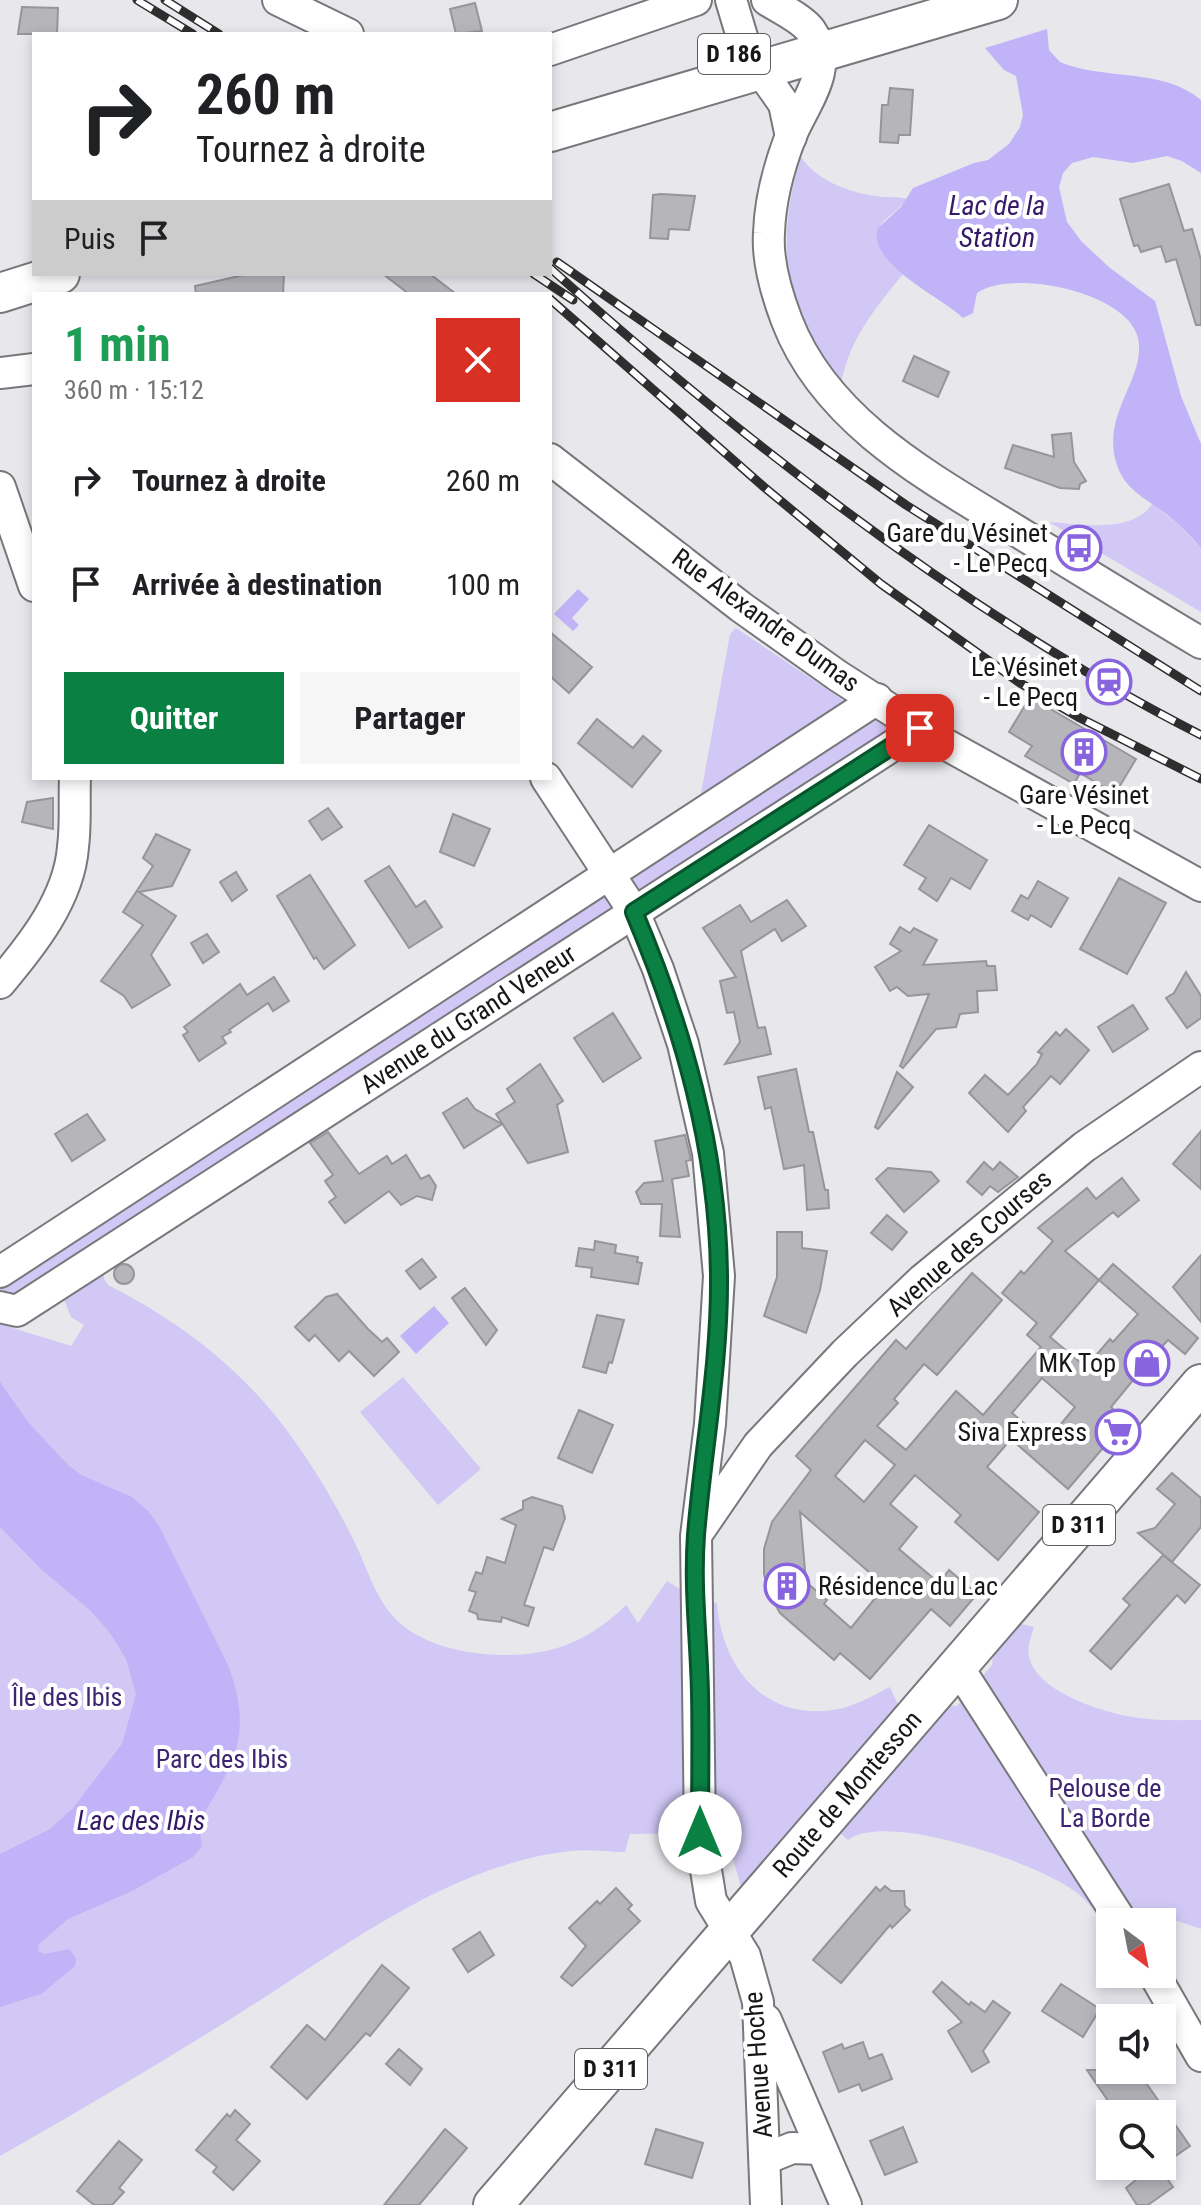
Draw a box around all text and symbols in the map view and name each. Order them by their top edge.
road number: D 186 [698,34,770,74]
text: 260 m [196,62,335,128]
icon: right [64,64,168,168]
text: Tournez à droite [196,129,426,171]
water label: Lac de la Station [949,189,1045,254]
icon: arrive [132,216,176,260]
text: Puis [64,221,116,256]
text: 1 min [64,316,171,373]
button: close [436,318,520,402]
text: 360 m · 15:12 [64,375,204,405]
icon: right [64,458,108,502]
text: Tournez à droite [132,463,326,498]
text: 260 m [446,463,520,498]
place label: Gare du Vésinet - Le Pecq [886,518,1048,578]
bus stop icon: Gare du Vésinet - Le Pecq [1055,524,1103,572]
street label: Rue Alexandre Dumas [667,542,865,698]
icon: arrive [64,562,108,606]
text: Arrivée à destination [132,567,382,602]
text: 100 m [446,567,520,602]
place label: Le Vésinet - Le Pecq [971,652,1078,712]
station icon: Le Vésinet - Le Pecq [1085,658,1133,706]
button: Quitter [64,672,284,764]
button: Partager [300,672,520,764]
pin [886,694,954,762]
icon: arrive [898,706,942,750]
building icon: Gare Vésinet - Le Pecq [1060,728,1108,776]
place label: Gare Vésinet - Le Pecq [1019,780,1149,840]
street label: Avenue du Grand Veneur [355,938,581,1100]
street label: Avenue des Courses [881,1163,1057,1323]
shop icon: MK Top [1123,1339,1171,1387]
place label: MK Top [1039,1348,1116,1378]
supermarket icon: Siva Express [1094,1408,1142,1456]
place label: Siva Express [957,1417,1087,1447]
road number: D 311 [1043,1505,1115,1545]
building icon: Résidence du Lac [763,1562,811,1610]
place label: Résidence du Lac [818,1571,998,1601]
park label: Île des Ibis [11,1682,122,1712]
street label: Route de Montesson [767,1705,927,1883]
park label: Parc des Ibis [156,1744,288,1774]
park label: Pelouse de La Borde [1048,1773,1162,1833]
position arrow [658,1791,742,1875]
water label: Lac des Ibis [77,1804,205,1837]
north arrow [1096,1908,1176,1988]
map controls [1096,1908,1176,2180]
street label: Avenue Hoche [738,1991,778,2139]
button: sound [1096,2004,1176,2084]
road number: D 311 [575,2049,647,2089]
button: search [1096,2100,1176,2180]

